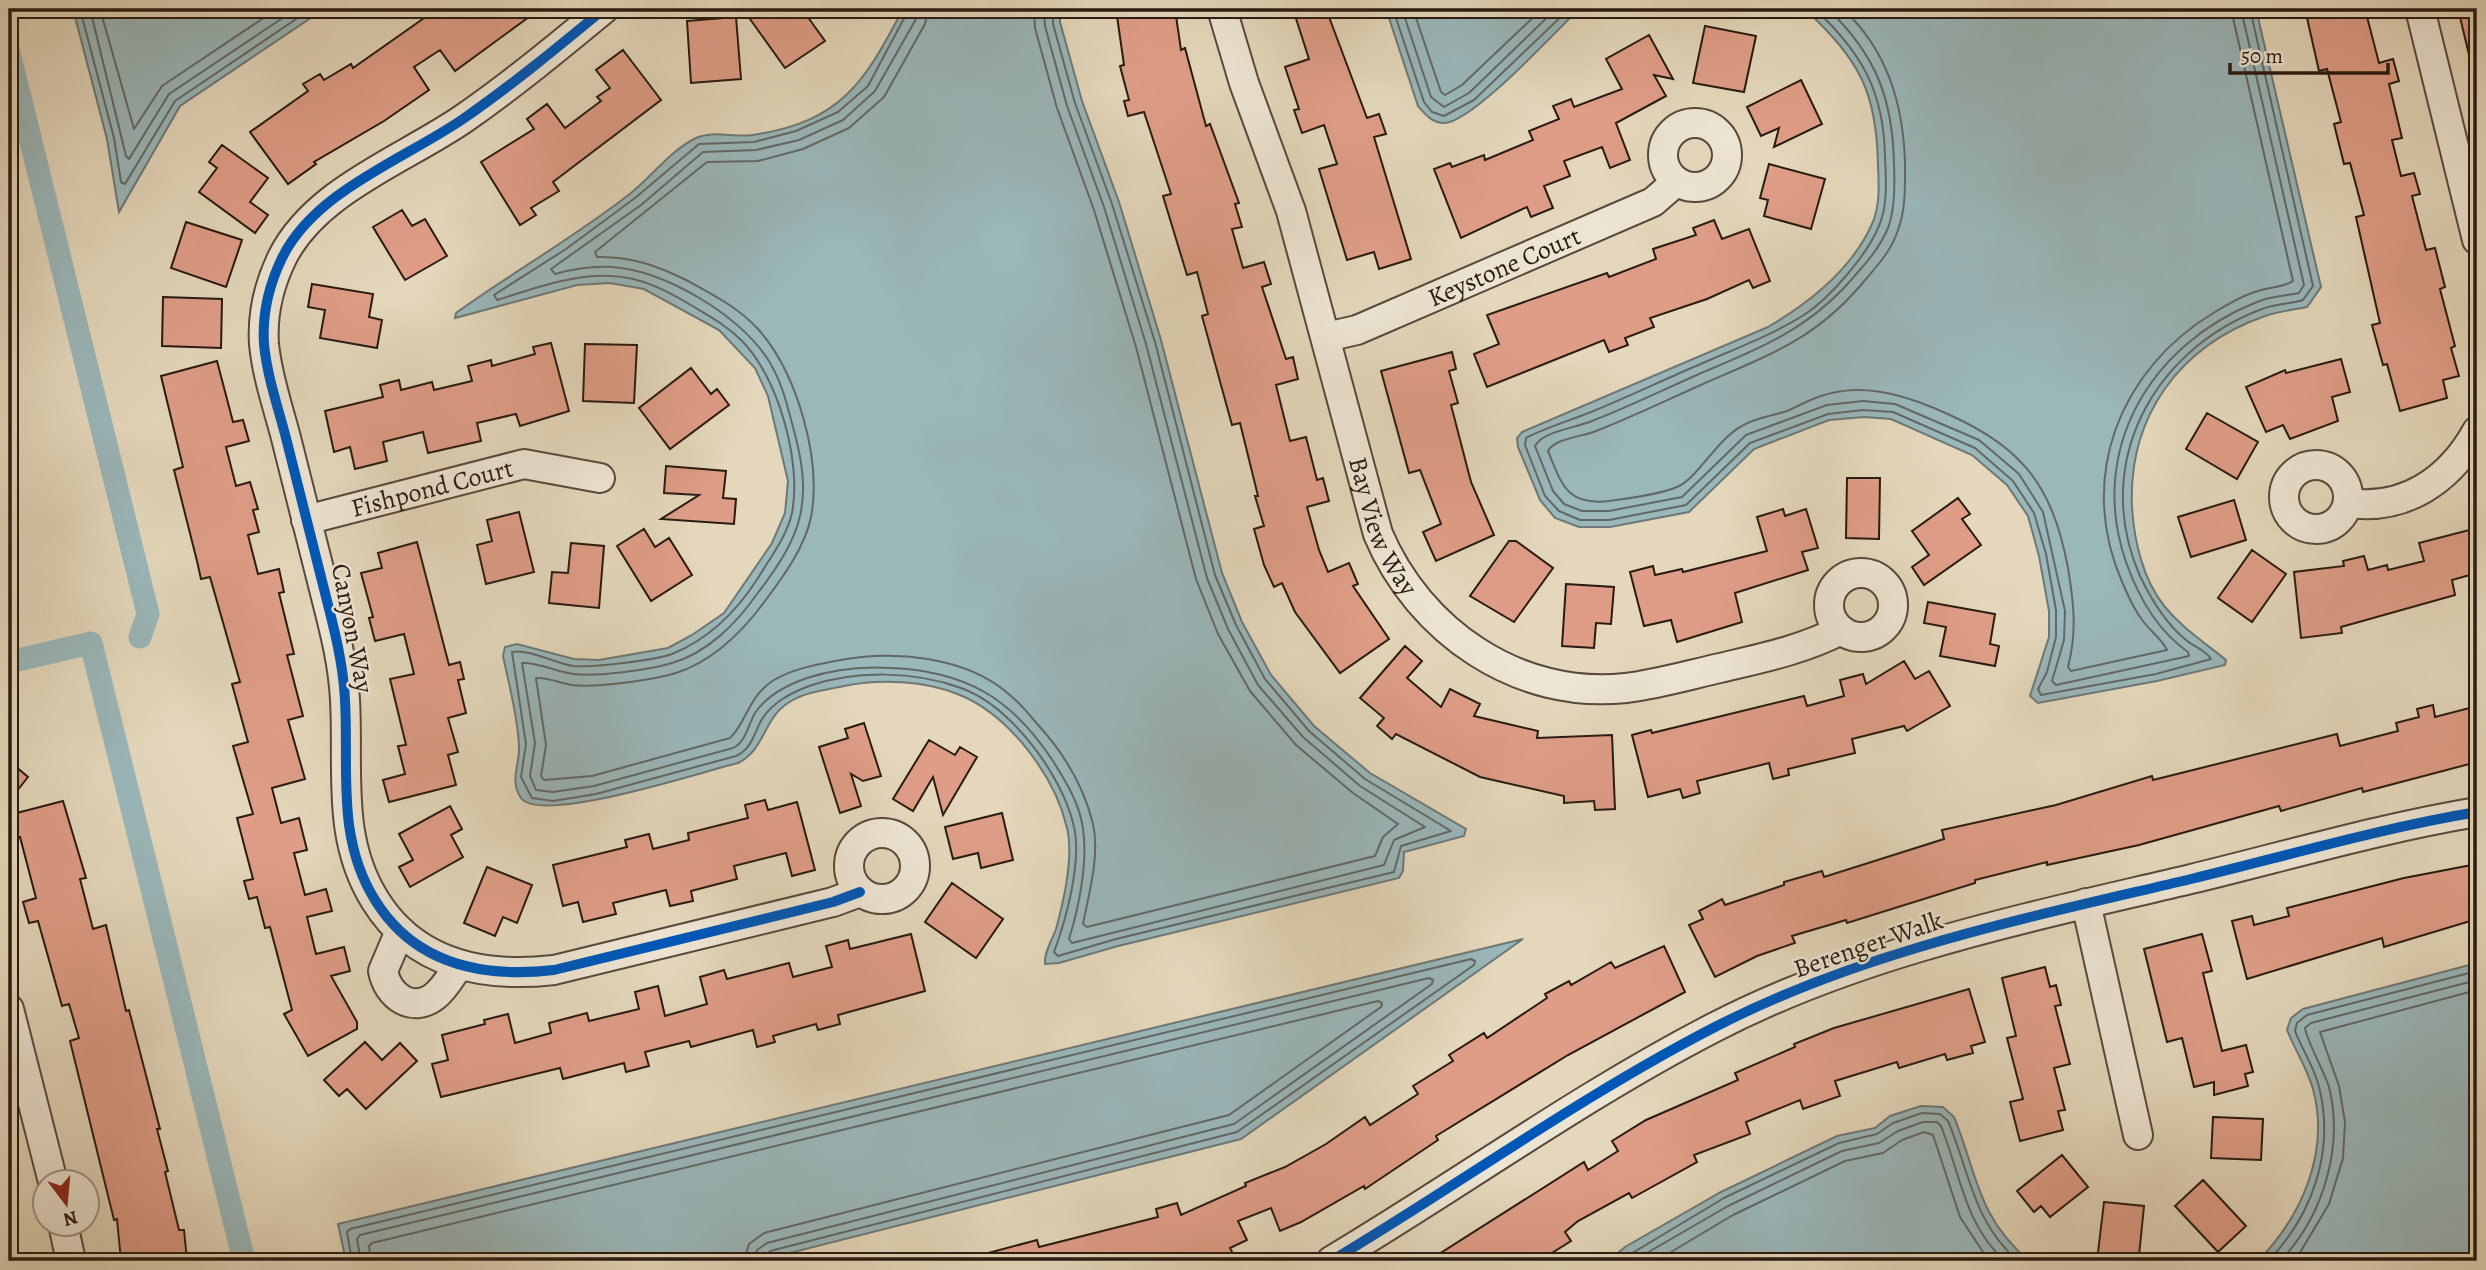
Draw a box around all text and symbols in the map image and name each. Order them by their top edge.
scale bar [2230,32,2388,76]
text: 50 m [2241,42,2283,70]
street label: Keystone Court [1422,218,1586,315]
street label: Fishpond Court [347,450,517,526]
street label: Bay View Way [1340,453,1426,603]
street label: Canyon Way [323,560,382,696]
street label: Berenger Walk [1789,903,1948,986]
north arrow [32,1168,102,1238]
text: N [60,1204,81,1233]

